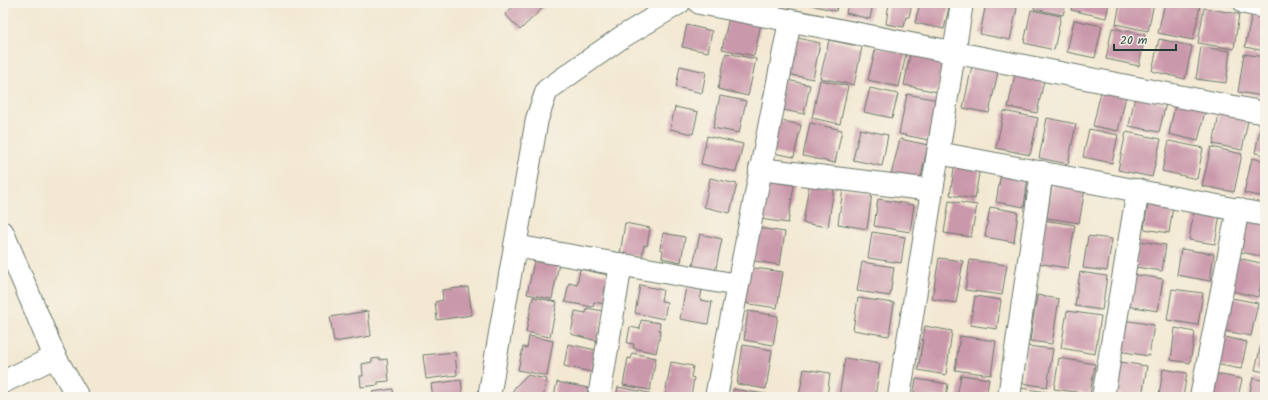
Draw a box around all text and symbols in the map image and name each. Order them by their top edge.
scale bar [1114,26,1176,52]
text: 20 m [1120,31,1148,50]

